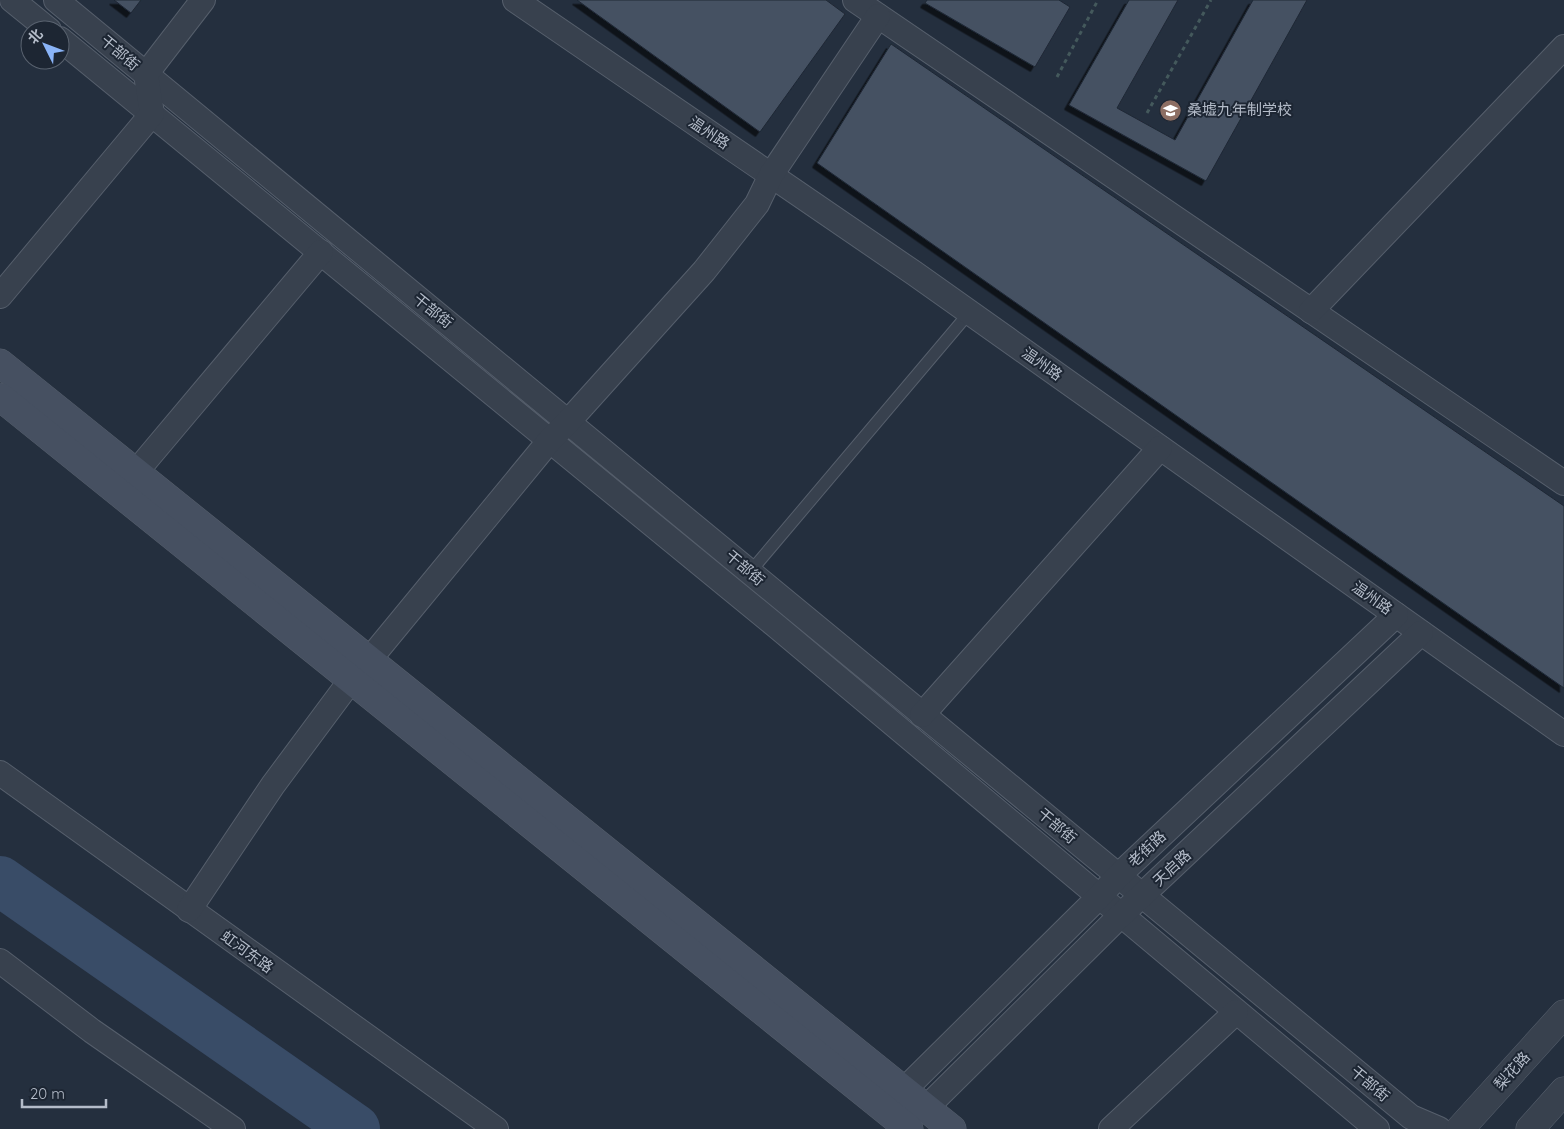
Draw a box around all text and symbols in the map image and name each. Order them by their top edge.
north arrow [20,20,70,70]
text: 北 [24,25,47,48]
street label: 干部街 [97,31,144,74]
school or university icon: 桑墟九年制学校 [1159,98,1183,122]
place label: 桑墟九年制学校 [1187,100,1292,119]
street label: 温州路 [685,112,733,153]
street label: 干部街 [410,289,457,332]
street label: 温州路 [1018,343,1066,384]
street label: 干部街 [722,546,769,589]
street label: 温州路 [1348,577,1396,618]
street label: 干部街 [1034,804,1081,847]
street label: 老街路 [1124,826,1170,871]
street label: 天启路 [1149,845,1195,890]
street label: 虹河东路 [217,926,277,977]
street label: 梨花路 [1490,1048,1534,1094]
street label: 干部街 [1347,1062,1394,1105]
scale bar [22,1076,106,1108]
text: 20 m [30,1084,65,1103]

